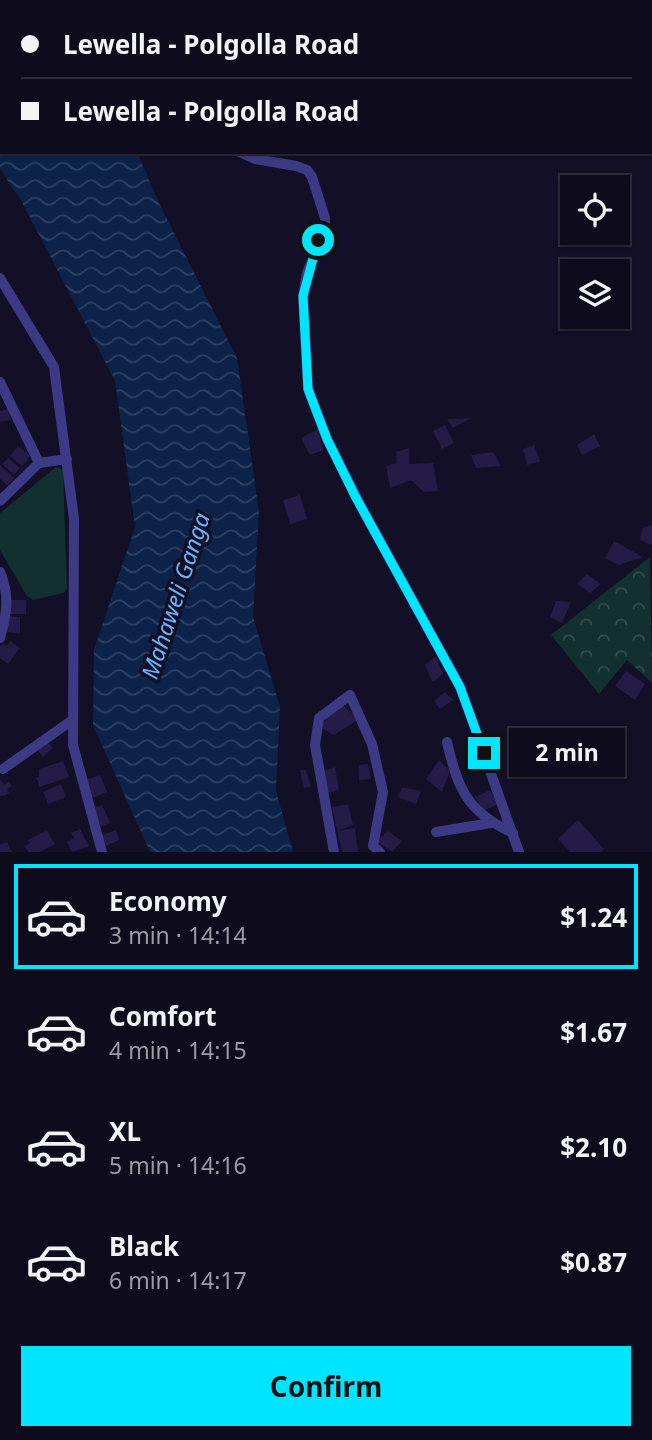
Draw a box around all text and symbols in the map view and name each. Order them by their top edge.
text: Lewella - Polgolla Road [63,26,359,62]
text: Lewella - Polgolla Road [63,93,359,129]
map controls [560,175,630,329]
button: locate [560,175,630,245]
route start [302,224,334,256]
button: layers [560,259,630,329]
water label: Mahaweli Ganga [133,508,217,683]
callout: 2 min [508,728,624,778]
text: 2 min [535,736,599,768]
route end [468,737,500,769]
text: Economy [109,883,227,919]
icon: car [25,885,88,948]
text: $1.24 [560,899,627,935]
text: 3 min · 14:14 [109,919,247,951]
text: Comfort [109,998,217,1034]
icon: car [25,1000,88,1063]
text: $1.67 [560,1014,627,1050]
text: 4 min · 14:15 [109,1034,247,1066]
text: XL [109,1113,141,1149]
icon: car [25,1115,88,1178]
text: $2.10 [560,1129,627,1165]
text: 5 min · 14:16 [109,1149,247,1181]
text: Black [109,1228,179,1264]
icon: car [25,1230,88,1293]
text: $0.87 [560,1244,627,1280]
text: 6 min · 14:17 [109,1264,247,1296]
button: Confirm [21,1346,631,1426]

